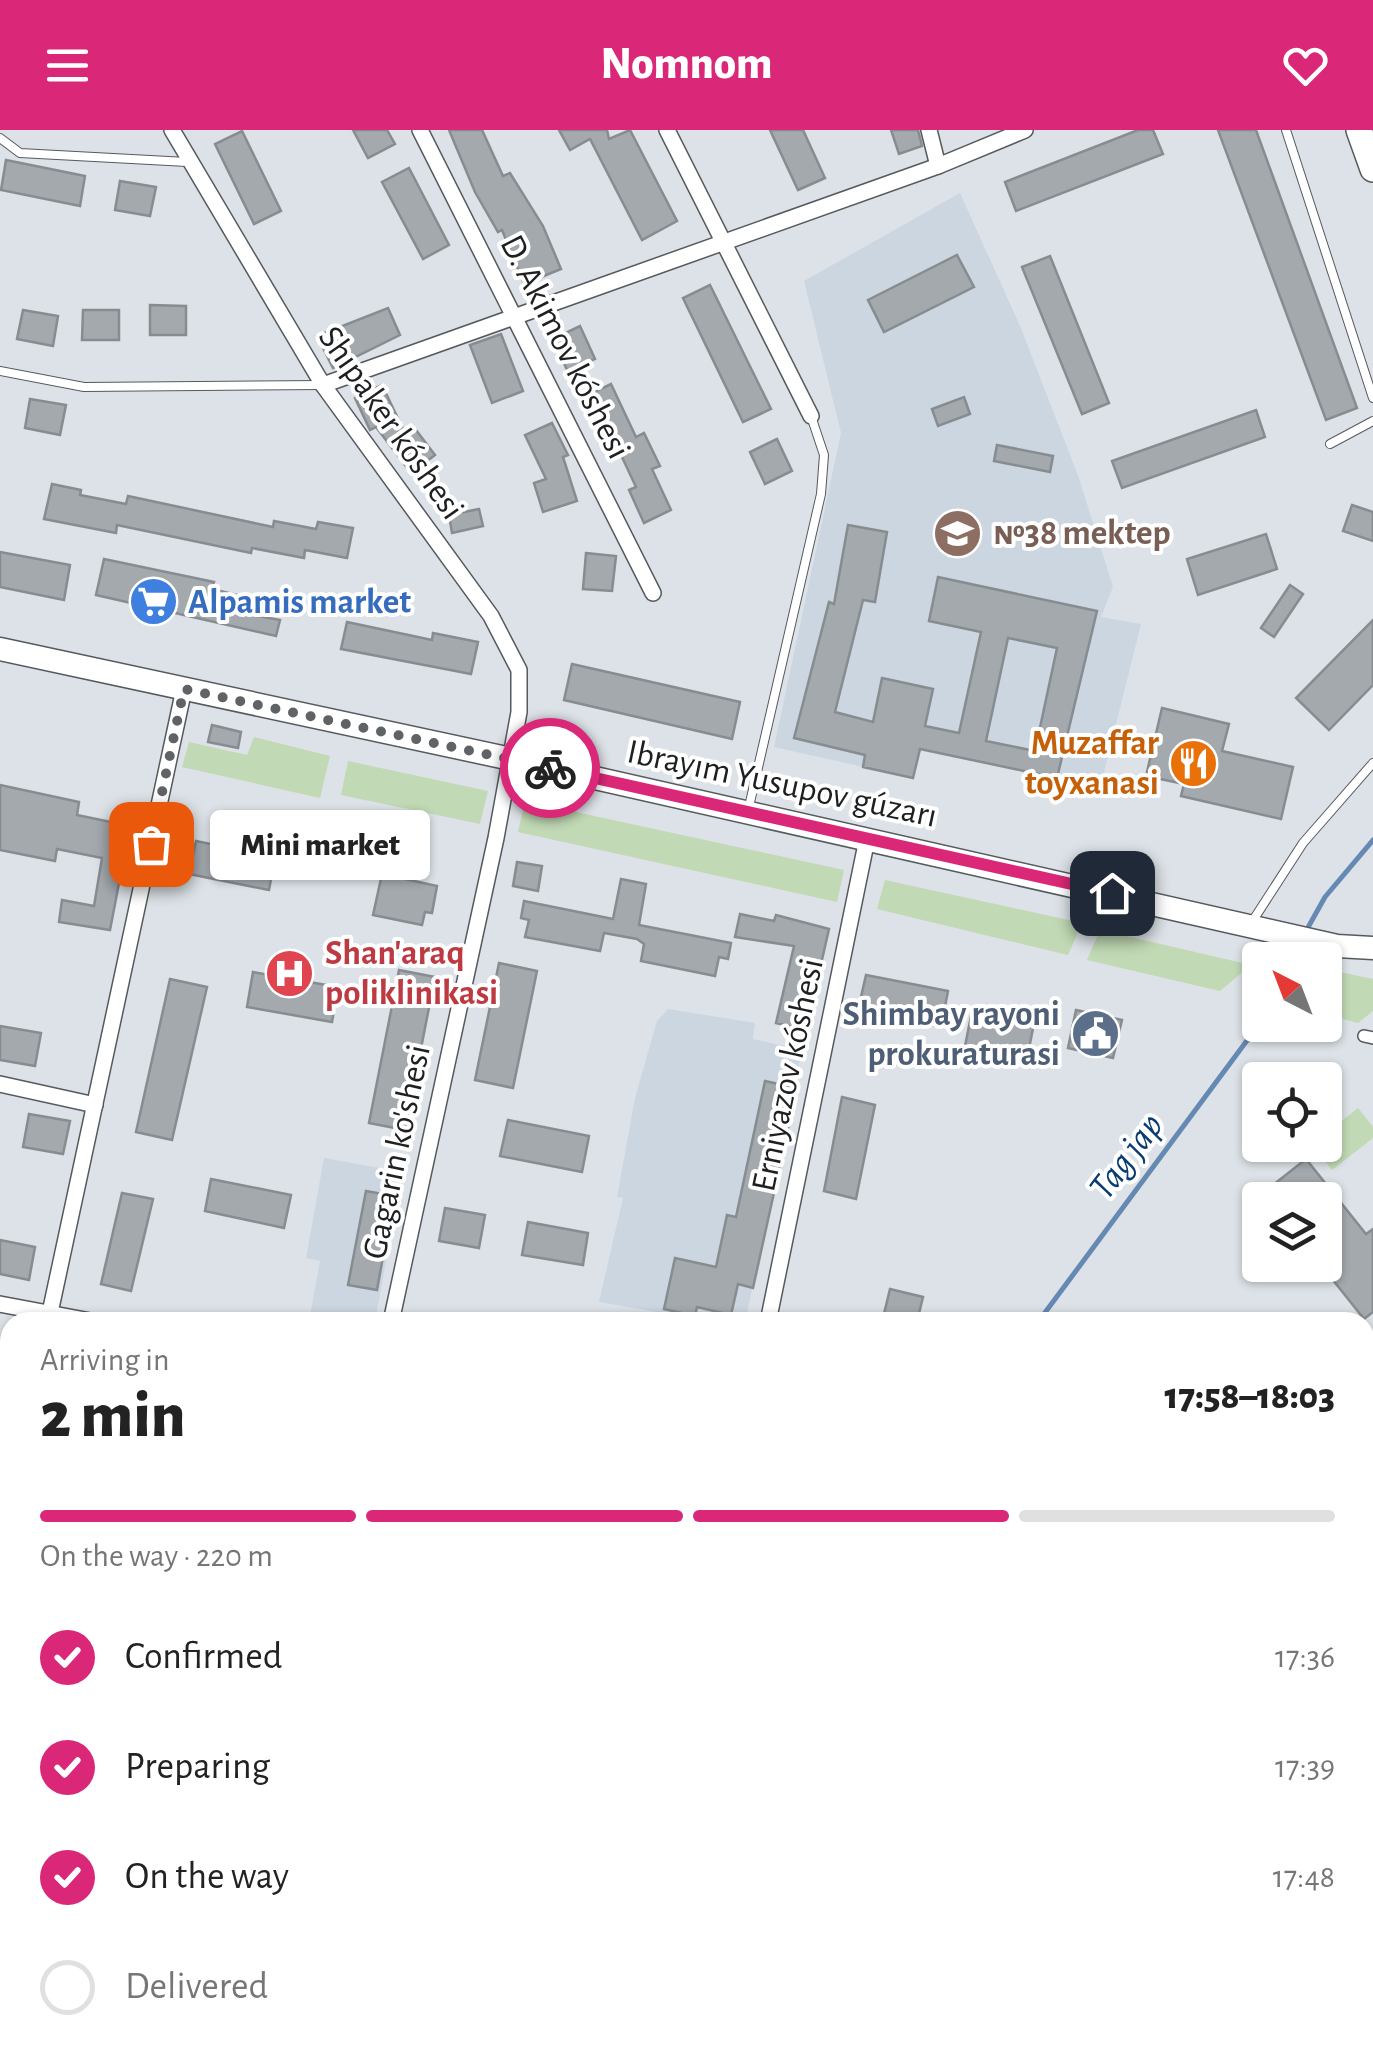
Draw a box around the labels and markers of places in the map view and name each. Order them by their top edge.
school or university icon: №38 mektep [932,507,984,559]
place label: №38 mektep [993,516,1171,551]
supermarket icon: Alpamis market [127,576,179,628]
place label: Alpamis market [188,585,411,620]
place label: Muzaffar toyxanasi [1025,726,1159,801]
restaurant icon: Muzaffar toyxanasi [1168,737,1220,789]
pin [109,802,194,887]
callout: Mini market [211,809,431,879]
pin [1070,851,1155,936]
place label: Shan'araq poliklinikasi [325,936,498,1011]
hospital icon: Shan'araq poliklinikasi [264,947,316,999]
place label: Shimbay rayoni prokuraturasi [843,997,1060,1072]
public building icon: Shimbay rayoni prokuraturasi [1069,1008,1121,1060]

